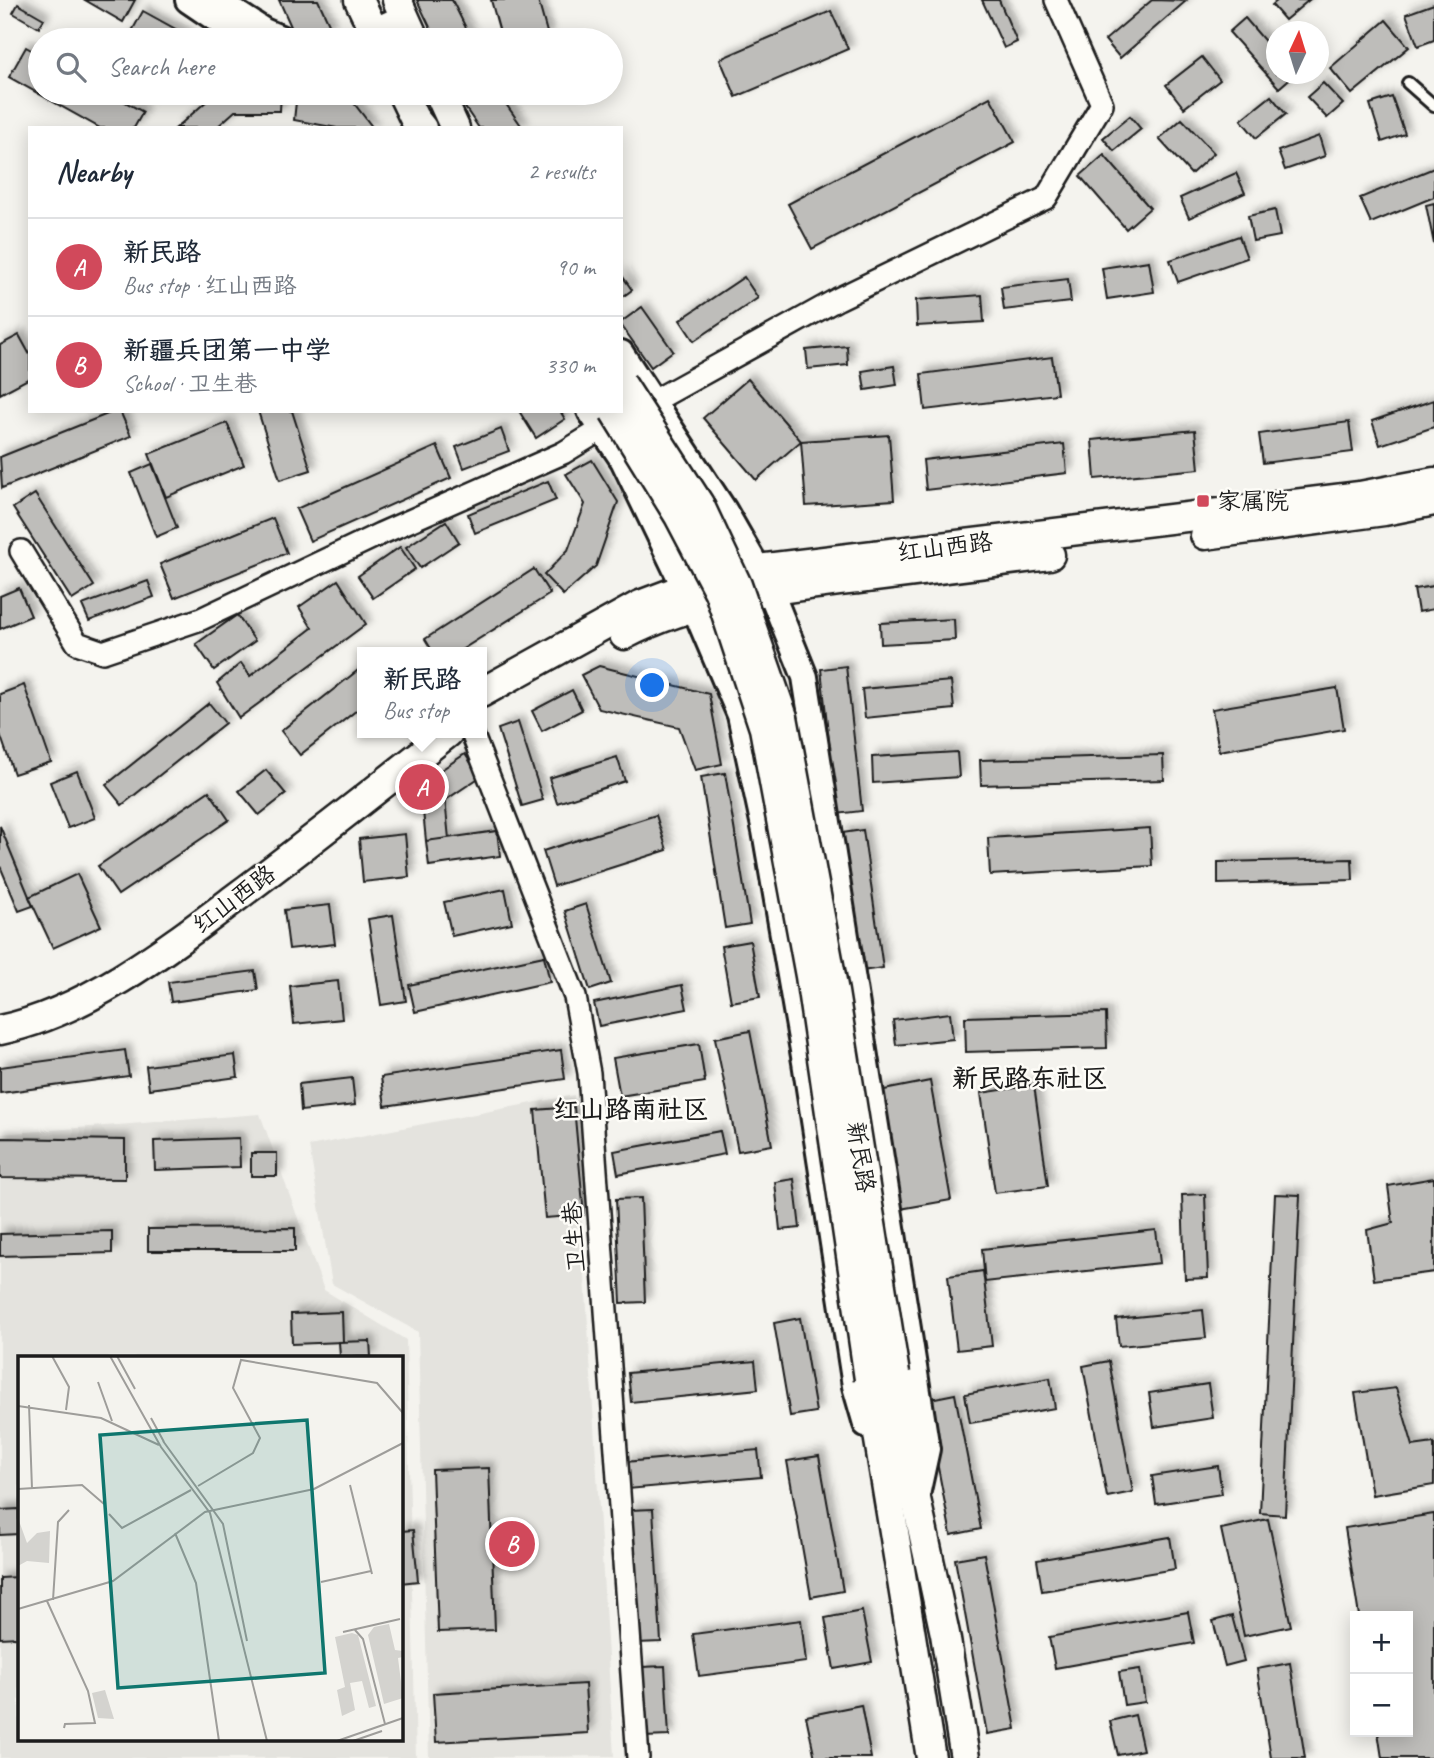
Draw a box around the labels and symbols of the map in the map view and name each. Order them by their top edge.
north arrow [1266,21,1329,84]
place label: 家属院 [1217,486,1289,516]
marker: 家属院 [1195,493,1211,509]
street label: 红山西路 [896,526,994,568]
your location [635,668,669,702]
pin: A [399,761,445,813]
street label: 红山西路 [187,858,281,940]
district label: 新民路东社区 [952,1062,1108,1095]
district label: 红山路南社区 [553,1093,709,1126]
street label: 新民路 [841,1119,881,1195]
street label: 卫生巷 [557,1200,591,1274]
inset map [18,1356,402,1740]
pin: B [489,1518,535,1570]

